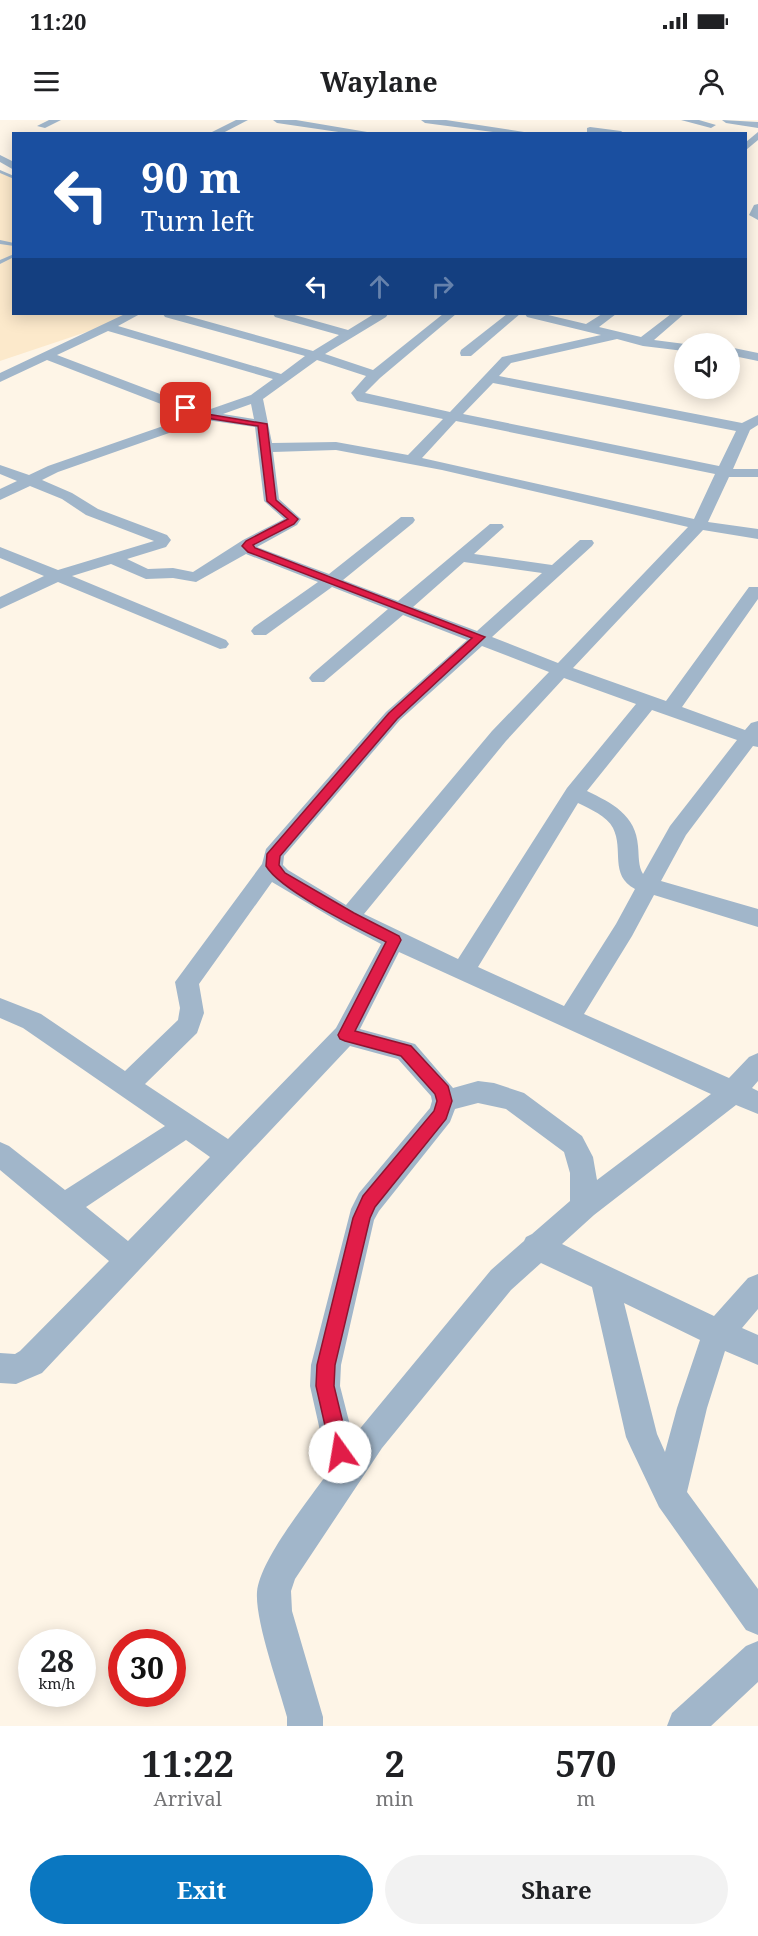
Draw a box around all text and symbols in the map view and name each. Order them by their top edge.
text: 11:20 [30,6,86,36]
text: Waylane [320,63,438,100]
icon: menu [30,65,63,98]
icon: person [695,65,728,98]
text: 90 m [141,148,241,205]
icon: left [42,156,120,234]
text: Turn left [141,202,254,239]
icon: left [300,270,333,303]
icon: ahead [363,270,396,303]
icon: right [426,270,459,303]
map controls [674,333,740,399]
button: sound [674,333,740,399]
pin [160,382,211,433]
icon: arrive [169,391,202,424]
position arrow [308,1420,372,1484]
speed limit sign: 30 [108,1629,186,1707]
text: 28 [40,1640,74,1681]
text: km/h [39,1673,75,1693]
text: 11:22 [142,1739,234,1788]
text: 2 [384,1739,405,1788]
text: 570 [555,1739,616,1788]
text: Arrival [154,1785,222,1812]
text: min [376,1785,414,1812]
text: m [576,1785,595,1812]
button: Exit [30,1855,373,1924]
button: Share [385,1855,728,1924]

